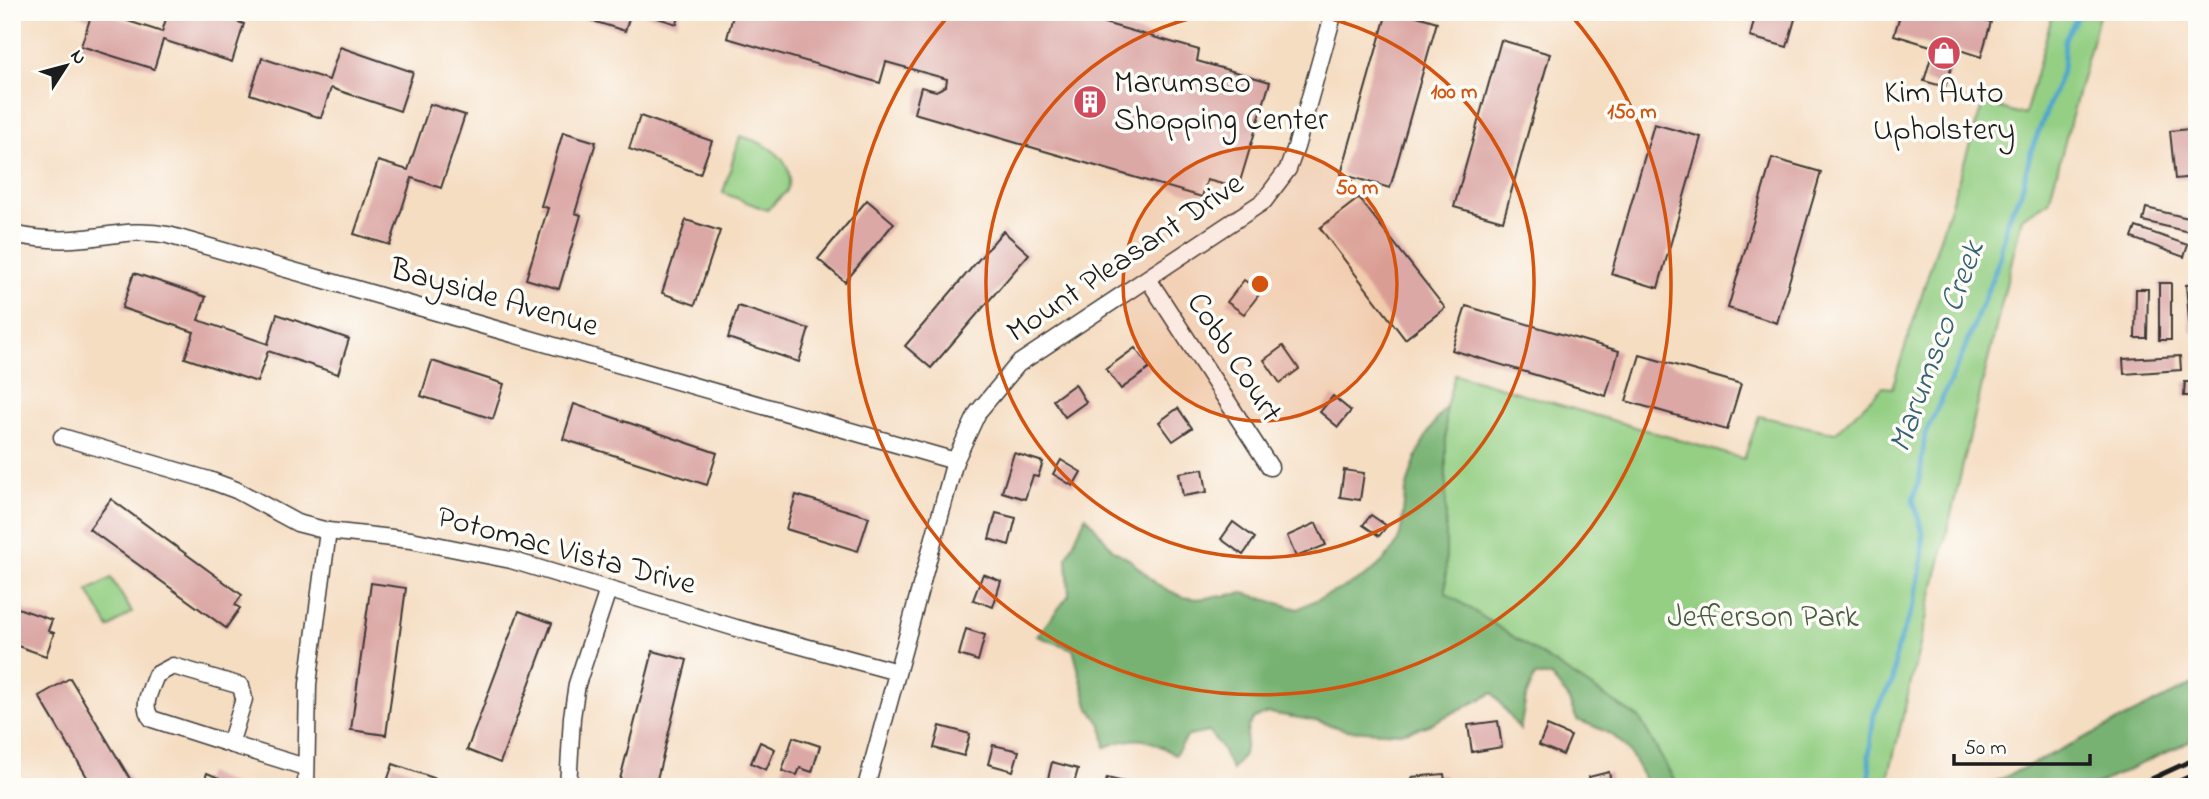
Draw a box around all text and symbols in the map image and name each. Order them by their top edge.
north arrow [32,32,102,102]
shop icon: Kim Auto Upholstery [1925,34,1963,72]
text: N [63,44,93,71]
place label: Marumsco Shopping Center [1114,61,1328,145]
place label: Kim Auto Upholstery [1873,71,2015,155]
text: 100 m [1431,78,1477,108]
building icon: Marumsco Shopping Center [1071,83,1109,121]
text: 150 m [1607,98,1657,128]
street label: Mount Pleasant Drive [998,162,1255,356]
text: 50 m [1336,174,1378,204]
water label: Marumsco Creek [1878,233,1999,459]
street label: Bayside Avenue [383,247,604,351]
centre of rings [1248,272,1272,296]
street label: Cobb Court [1173,283,1293,433]
street label: Potomac Vista Drive [431,495,701,609]
park label: Jefferson Park [1667,595,1860,642]
scale bar [1954,722,2090,766]
text: 50 m [1964,734,2007,764]

